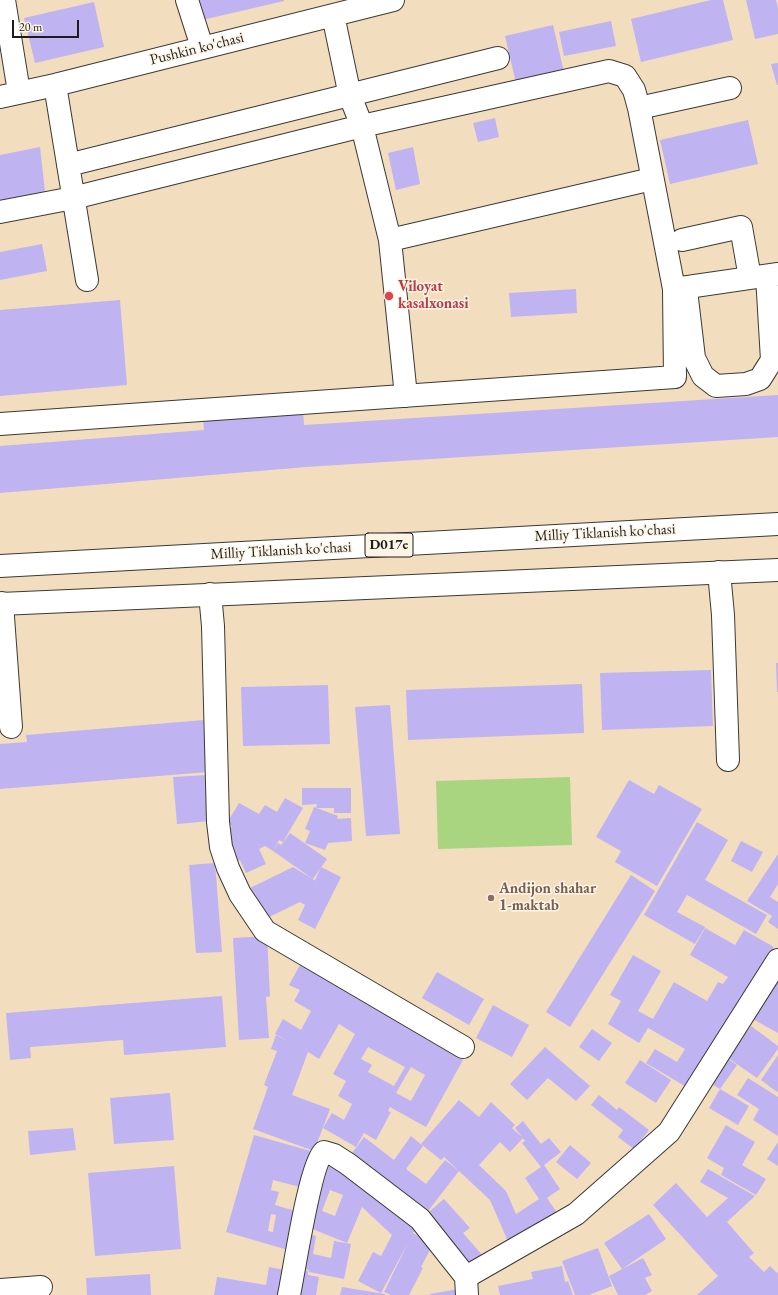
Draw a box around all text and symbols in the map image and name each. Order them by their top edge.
scale bar [14,12,81,38]
text: 20 m [19,19,42,35]
street label: Pushkin ko'chasi [148,29,246,69]
place label: Viloyat kasalxonasi [398,278,469,313]
marker: Viloyat kasalxonasi [383,290,395,302]
street label: Milliy Tiklanish ko'chasi [534,520,676,546]
road number: D017e [365,533,413,557]
street label: Milliy Tiklanish ko'chasi [210,538,352,564]
place label: Andijon shahar 1-maktab [499,880,596,915]
marker: Andijon shahar 1-maktab [486,893,496,903]

